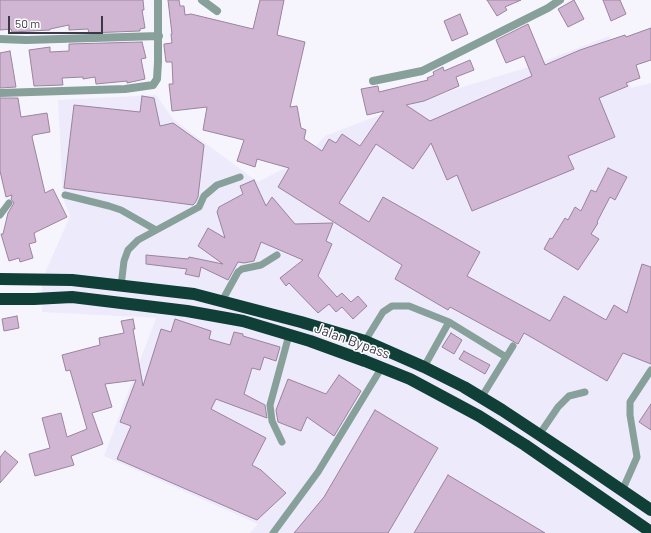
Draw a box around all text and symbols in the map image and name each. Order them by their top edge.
scale bar [10,8,105,34]
text: 50 m [15,16,40,30]
street label: Jalan Bypass [312,320,392,362]

